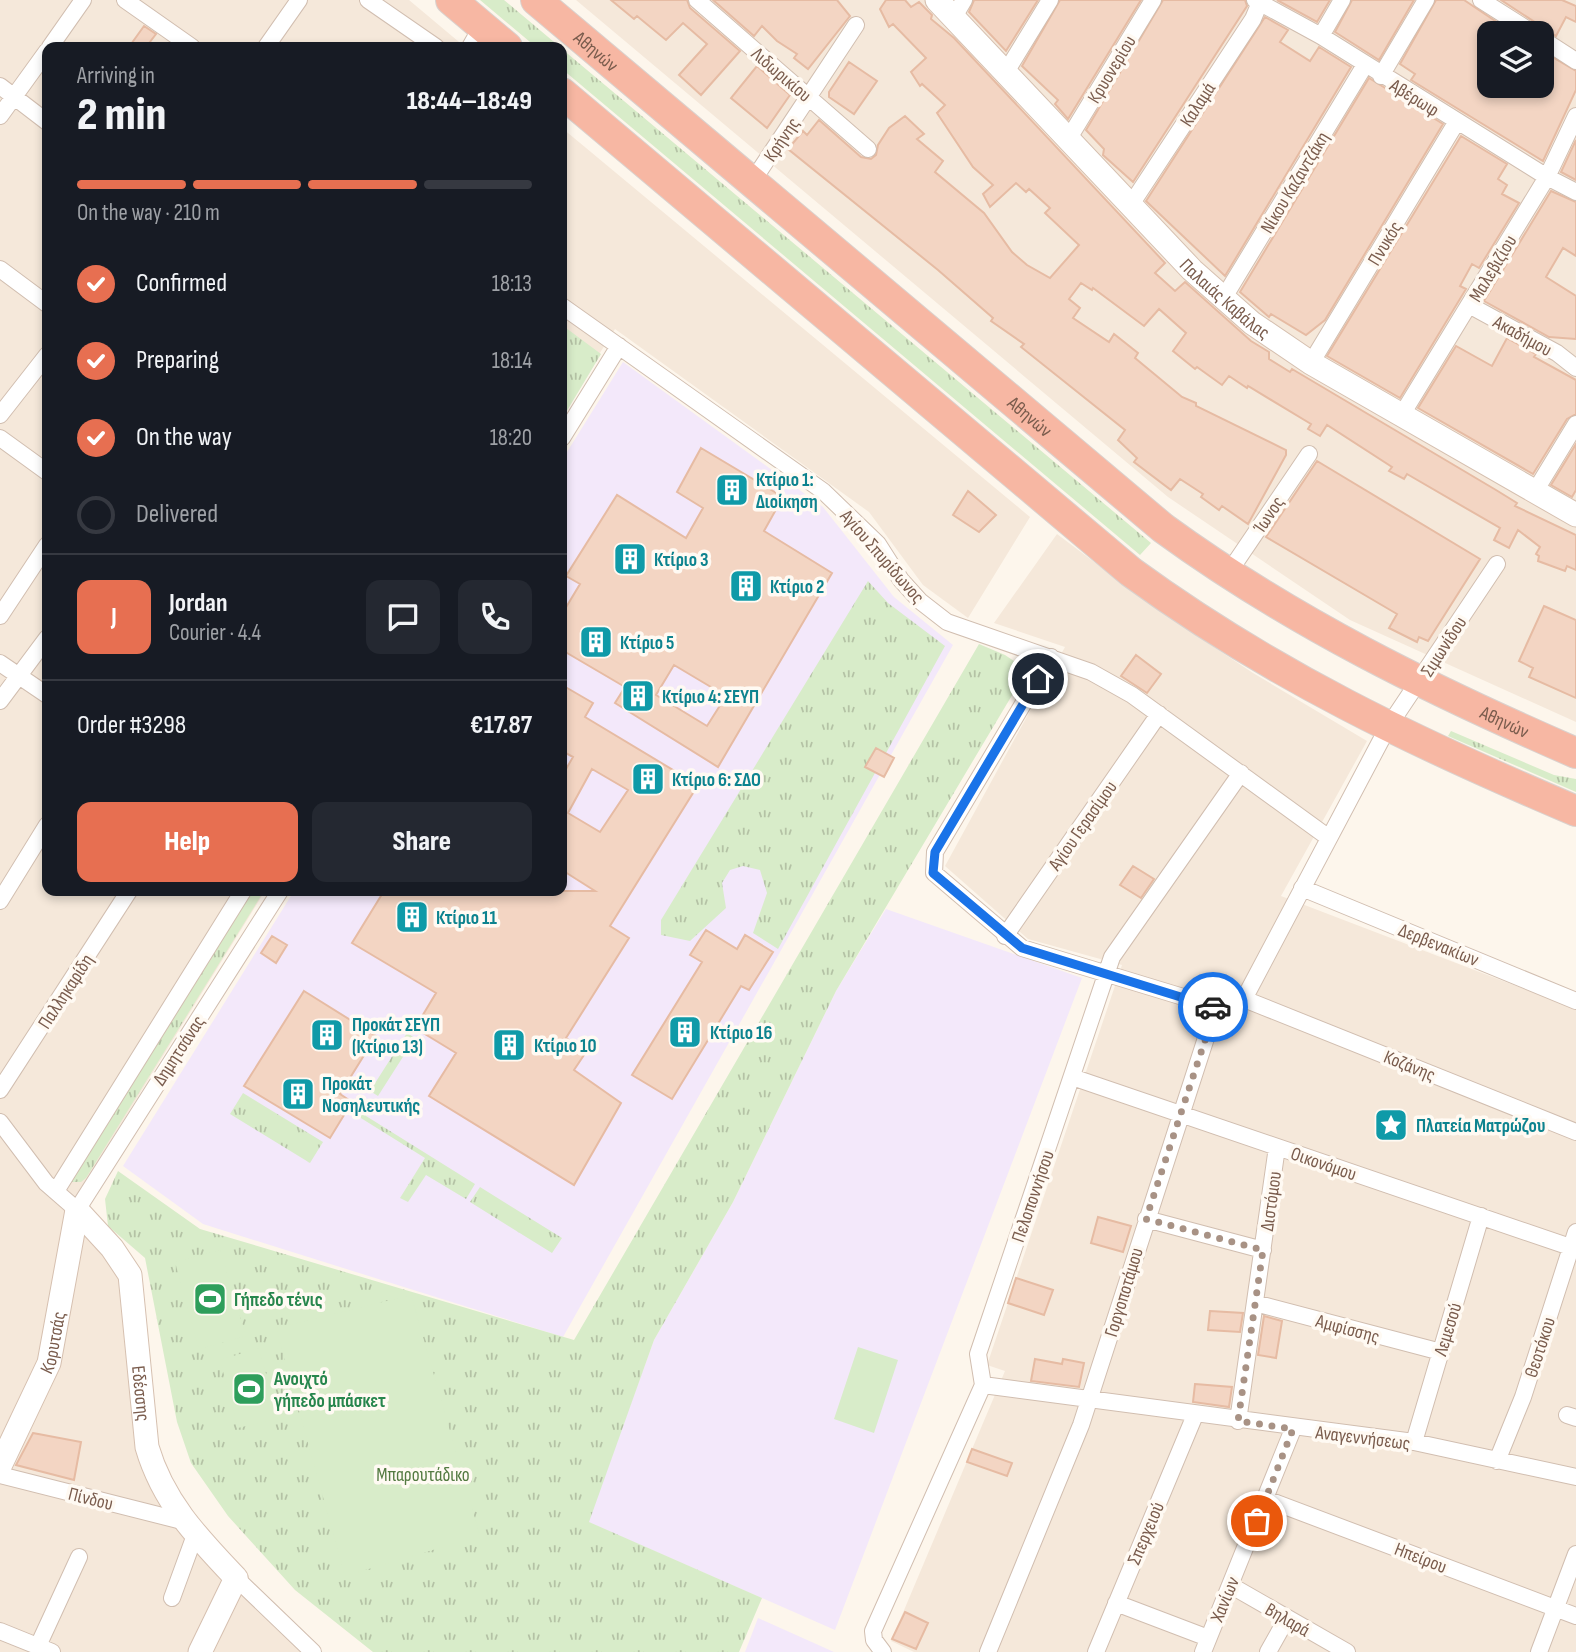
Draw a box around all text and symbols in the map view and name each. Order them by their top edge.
map controls [1477,21,1554,98]
button: layers [1477,21,1554,98]
street label: Αθηνών [568,26,623,78]
street label: Κρυονερίου [1083,32,1142,108]
street label: Λιδωρικίου [746,42,816,107]
text: Arriving in [77,62,155,90]
street label: Αβέρωφ [1384,74,1443,122]
street label: Καλαμά [1176,78,1221,131]
text: 18:44–18:49 [407,86,532,117]
text: 2 min [77,88,166,143]
street label: Κρήνης [759,113,805,166]
street label: Νίκου Καζαντζάκη [1256,128,1335,238]
text: On the way · 210 m [77,199,220,227]
street label: Πνυκός [1363,217,1407,270]
street label: Μαλεβιζίου [1464,231,1522,306]
street label: Παλαιάς Καβάλας [1174,254,1274,345]
icon: check [77,265,115,303]
text: Confirmed [136,268,227,299]
text: 18:13 [492,270,532,298]
street label: Ακαδήμου [1488,310,1556,362]
icon: check [77,342,115,380]
text: Preparing [136,345,219,376]
text: 18:14 [492,347,532,375]
street label: Αθηνών [1002,391,1056,443]
icon: check [77,419,115,457]
text: On the way [136,422,232,453]
text: 18:20 [490,424,532,452]
place label: Κτίριο 1: Διοίκηση [756,469,818,514]
building icon: Κτίριο 1: Διοίκηση [713,471,751,509]
street label: Ίωνος [1248,492,1290,538]
text: Delivered [136,499,218,530]
street label: Αγίου Σπυρίδωνος [834,505,929,609]
building icon: Κτίριο 3 [611,540,649,578]
place label: Κτίριο 3 [654,549,709,572]
building icon: Κτίριο 2 [727,567,765,605]
place label: Κτίριο 2 [770,576,824,599]
button: chat [366,580,440,654]
button: phone [458,580,532,654]
text: Jordan [169,588,227,619]
text: J [111,602,117,633]
street label: Σιμωνίδου [1416,612,1472,681]
text: Courier · 4.4 [169,619,261,647]
building icon: Κτίριο 5 [577,623,615,661]
place label: Κτίριο 5 [620,632,674,655]
pin [1008,649,1068,709]
icon: home [1019,660,1057,698]
building icon: Κτίριο 4: ΣΕΥΠ [619,677,657,715]
place label: Κτίριο 4: ΣΕΥΠ [662,686,759,709]
street label: Αθηνών [1475,701,1533,744]
text: Order #3298 [77,710,186,741]
text: €17.87 [470,710,532,741]
building icon: Κτίριο 6: ΣΔΟ [629,760,667,798]
place label: Κτίριο 6: ΣΔΟ [672,769,761,792]
street label: Αγίου Γερασίμου [1043,777,1123,876]
button: Help [77,802,298,882]
button: Share [312,802,532,882]
building icon: Κτίριο 11 [393,898,431,936]
place label: Κτίριο 11 [436,907,498,930]
street label: Δερβενακίων [1395,919,1482,972]
street label: Παλληκαρίδη [34,950,99,1034]
courier [1178,972,1248,1042]
icon: car [1194,988,1232,1026]
street label: Δημητσάνας [148,1011,210,1090]
building icon: Κτίριο 16 [666,1013,704,1051]
place label: Προκάτ ΣΕΥΠ (Κτίριο 13) [352,1014,440,1059]
building icon: Προκάτ ΣΕΥΠ (Κτίριο 13) [308,1016,346,1054]
place label: Κτίριο 16 [710,1022,773,1045]
building icon: Κτίριο 10 [490,1026,528,1064]
place label: Κτίριο 10 [534,1035,597,1058]
street label: Κοζάνης [1380,1046,1439,1087]
place label: Προκάτ Νοσηλευτικής [322,1073,420,1118]
building icon: Προκάτ Νοσηλευτικής [279,1075,317,1113]
place icon: Πλατεία Ματρώζου [1372,1106,1410,1144]
place label: Πλατεία Ματρώζου [1416,1115,1545,1138]
street label: Οικονόμου [1288,1142,1359,1186]
street label: Πελοποννήσου [1007,1147,1060,1246]
street label: Διστόμου [1256,1170,1287,1233]
street label: Γοργοποτάμου [1100,1245,1149,1340]
sports icon: Γήπεδο τένις [191,1280,229,1318]
place label: Γήπεδο τένις [234,1289,323,1312]
street label: Λεμεσού [1429,1300,1467,1360]
street label: Κορυτσάς [36,1310,71,1378]
street label: Αμφίσσης [1312,1310,1382,1349]
street label: Θεοτόκου [1520,1314,1561,1381]
street label: Εδέσσης [126,1365,154,1422]
place label: Ανοιχτό γήπεδο μπάσκετ [273,1368,386,1413]
sports icon: Ανοιχτό γήπεδο μπάσκετ [230,1370,268,1408]
street label: Αναγεννήσεως [1313,1421,1411,1456]
park label: Μπαρουτάδικο [376,1464,470,1487]
street label: Πίνδου [66,1483,115,1516]
pin [1227,1491,1287,1551]
street label: Σπερχειού [1123,1499,1170,1568]
icon: bag [1238,1502,1276,1540]
street label: Ηπείρου [1391,1538,1450,1579]
street label: Χανίων [1206,1573,1245,1626]
street label: Βηλαρά [1261,1598,1314,1642]

